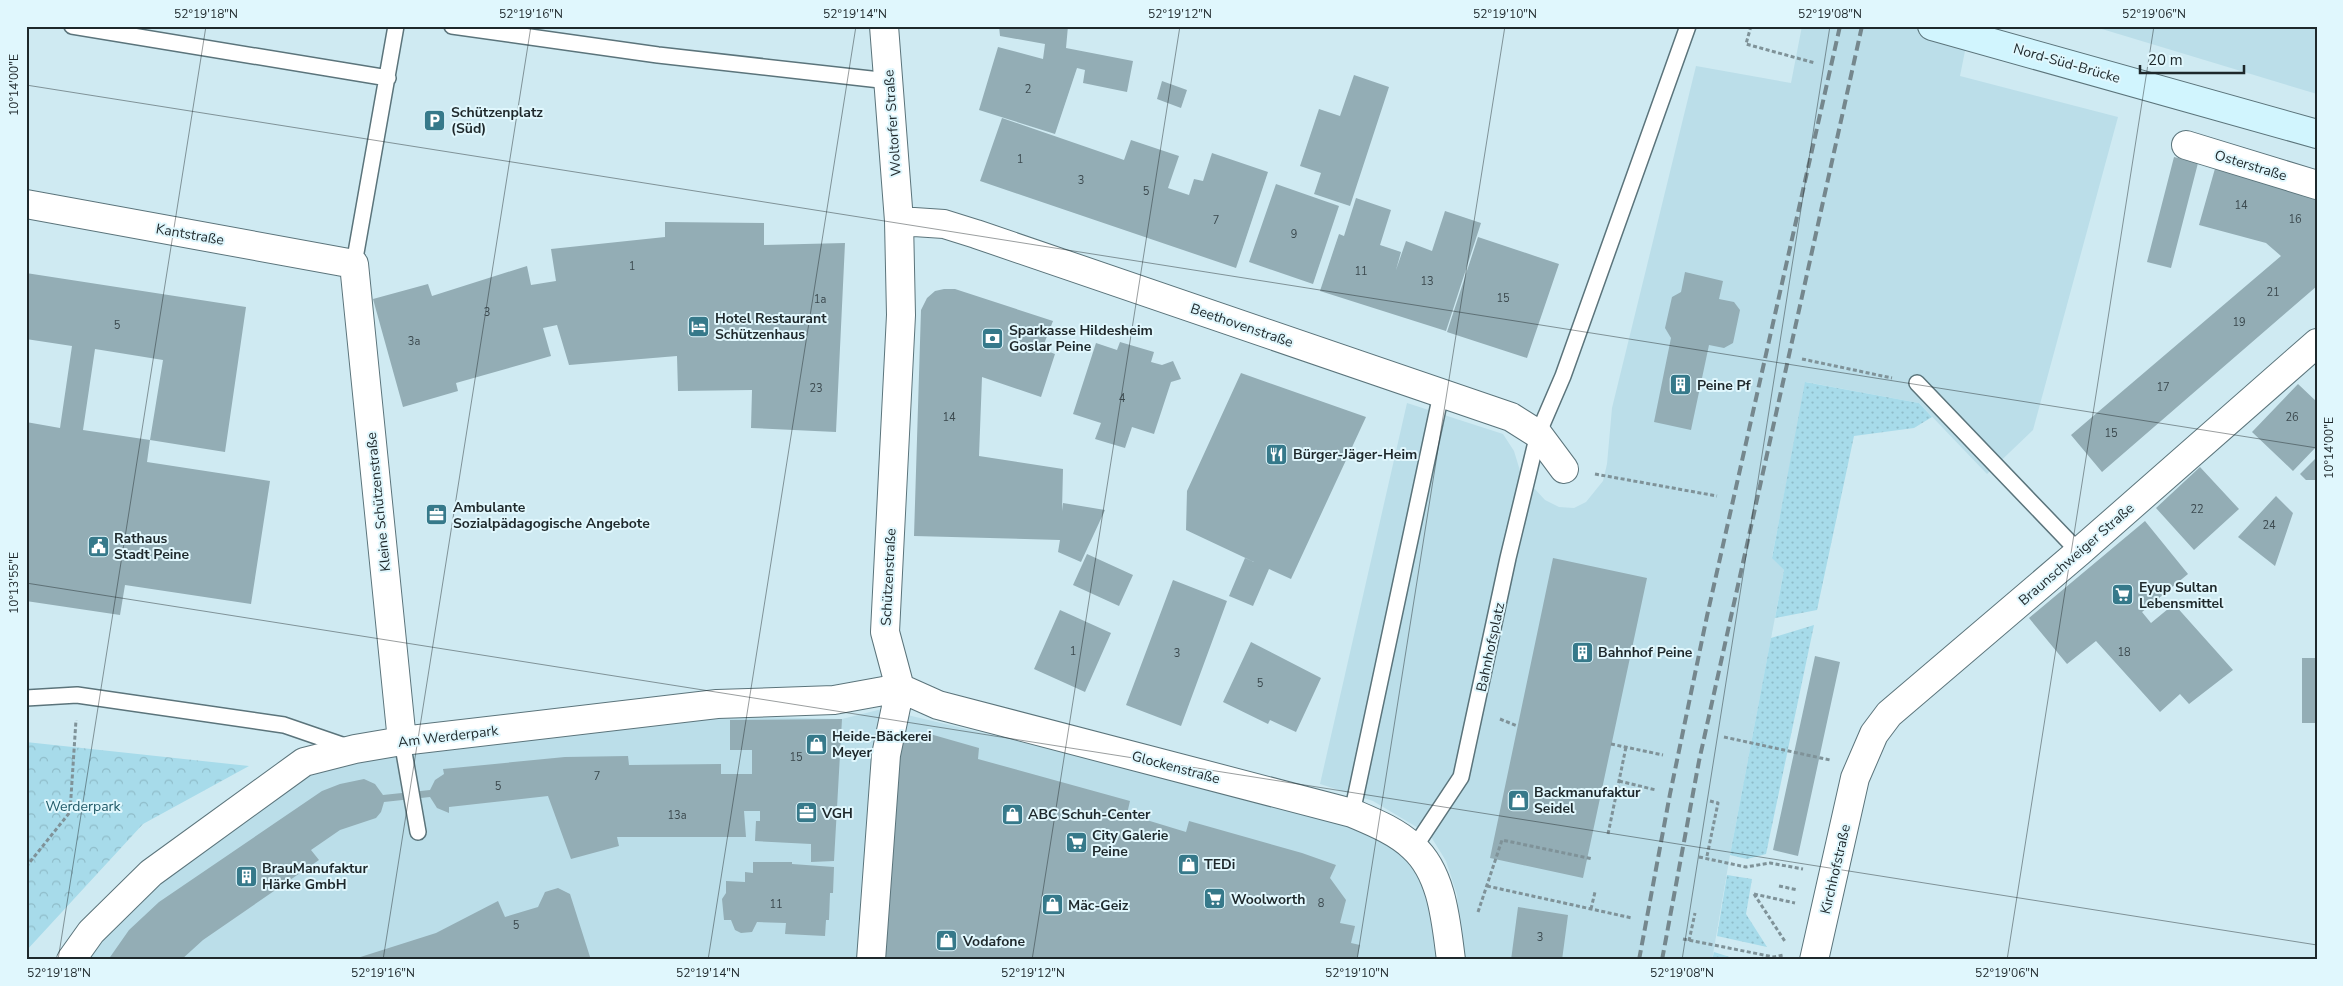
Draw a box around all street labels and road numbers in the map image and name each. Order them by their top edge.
street label: Nord-Süd-Brücke [2011,39,2123,88]
street label: Woltorfer Straße [879,69,906,177]
street label: Osterstraße [2212,145,2289,185]
street label: Kantstraße [154,219,226,250]
street label: Beethovenstraße [1188,299,1296,352]
street label: Kleine Schützenstraße [362,431,395,573]
street label: Braunschweiger Straße [2015,499,2138,610]
street label: Schützenstraße [876,528,901,626]
street label: Bahnhofsplatz [1472,600,1509,694]
street label: Am Werderpark [397,721,500,752]
street label: Glockenstraße [1130,747,1222,788]
street label: Kirchhofstraße [1816,822,1855,916]

